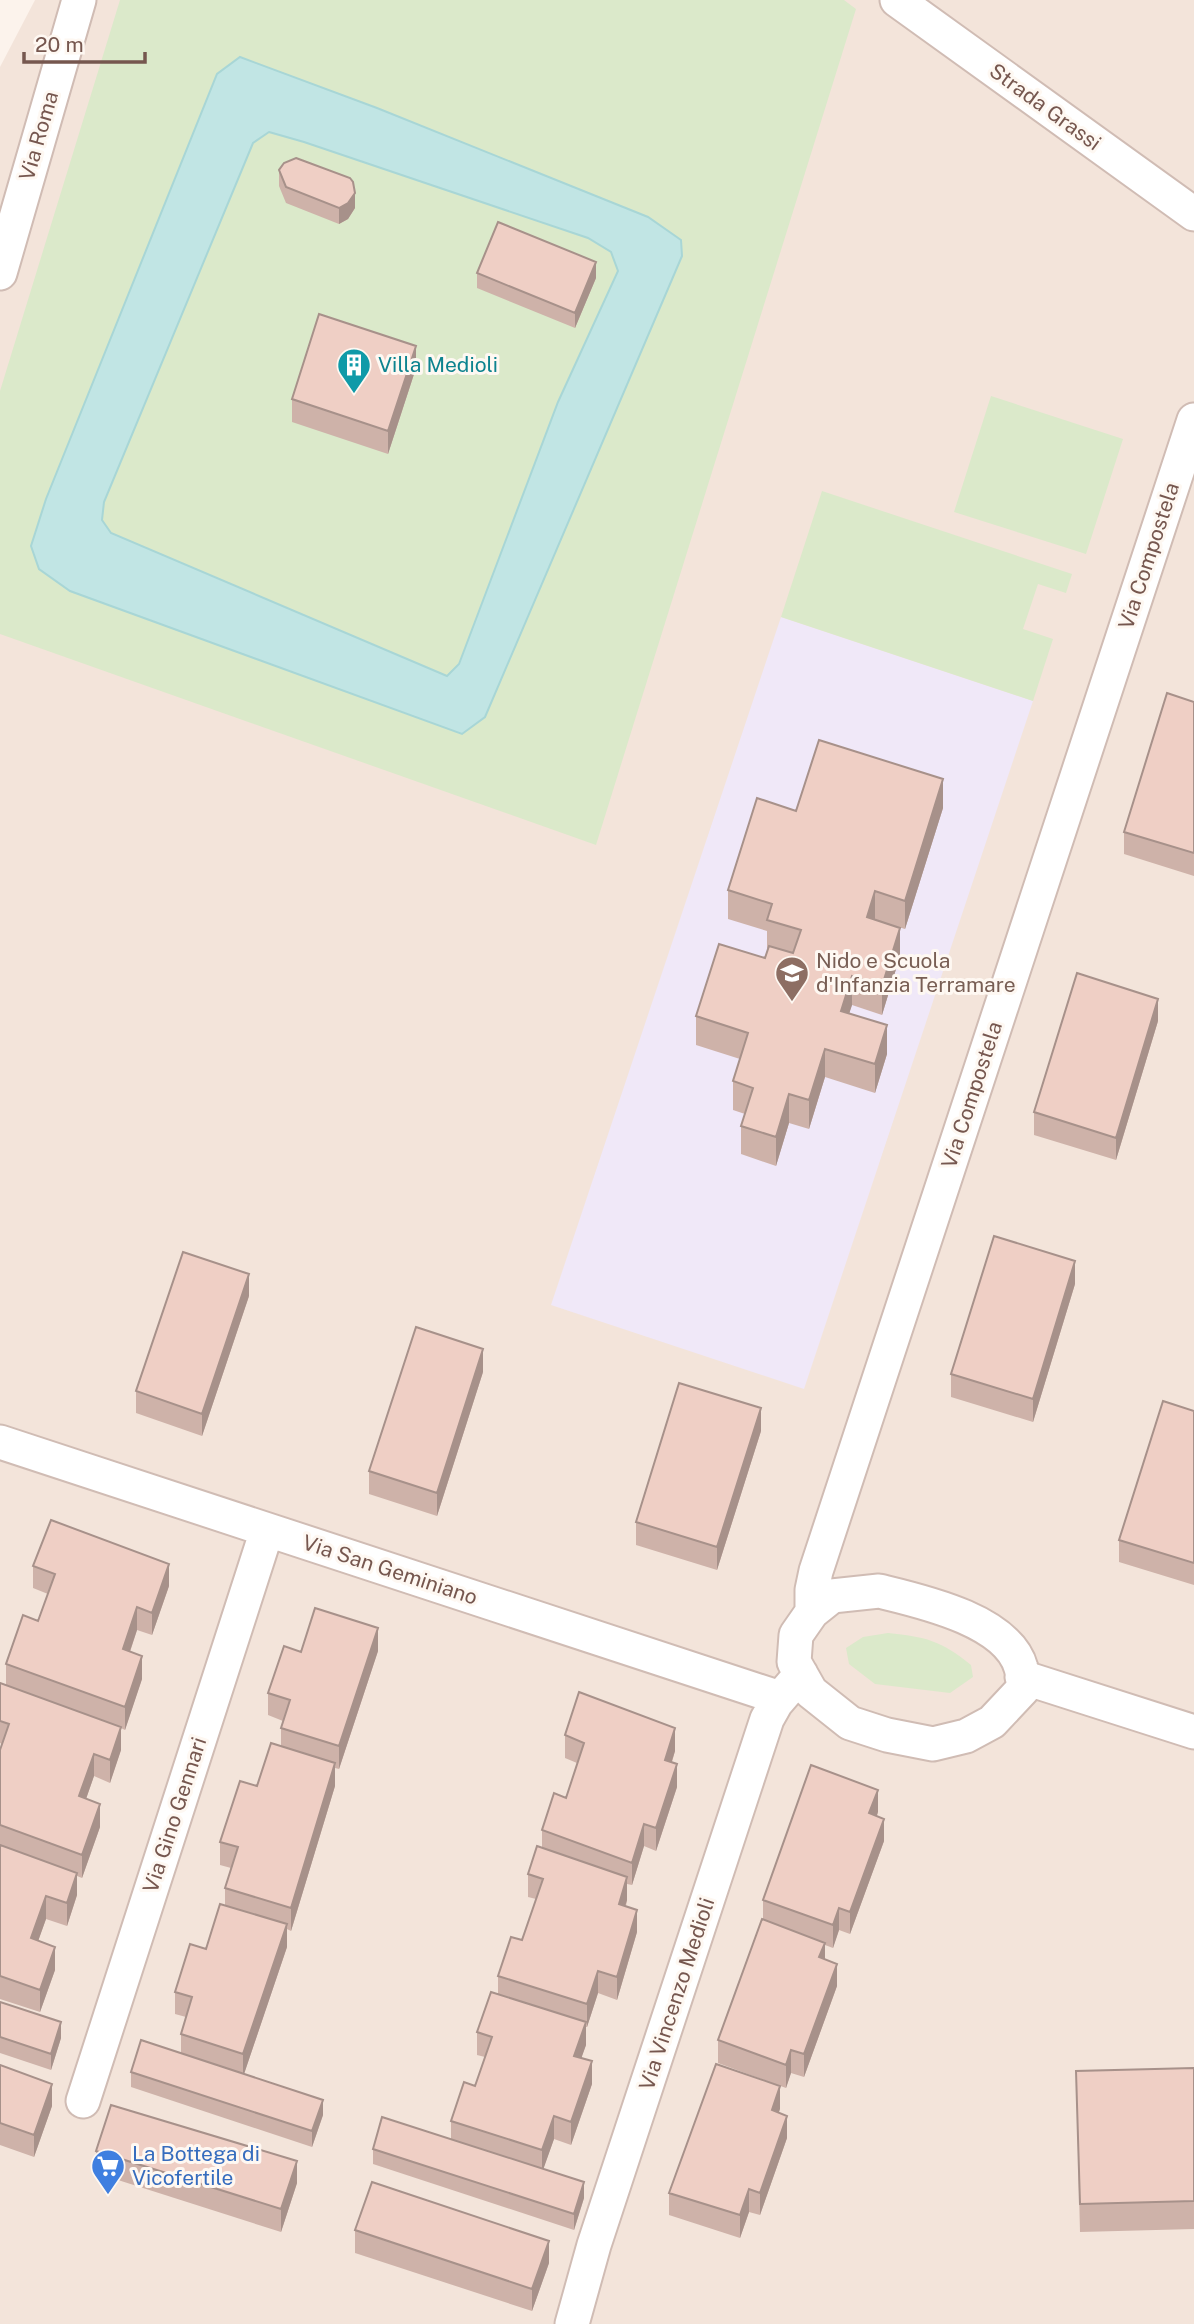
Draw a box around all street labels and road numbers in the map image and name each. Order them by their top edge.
street label: Strada Grassi [985,58,1106,155]
street label: Via Roma [14,88,63,183]
street label: Via Compostela [1113,479,1184,632]
street label: Via Compostela [936,1018,1007,1171]
street label: Via San Geminiano [299,1529,481,1610]
street label: Via Gino Gennari [138,1734,211,1896]
street label: Via Vincenzo Medioli [634,1894,719,2093]

